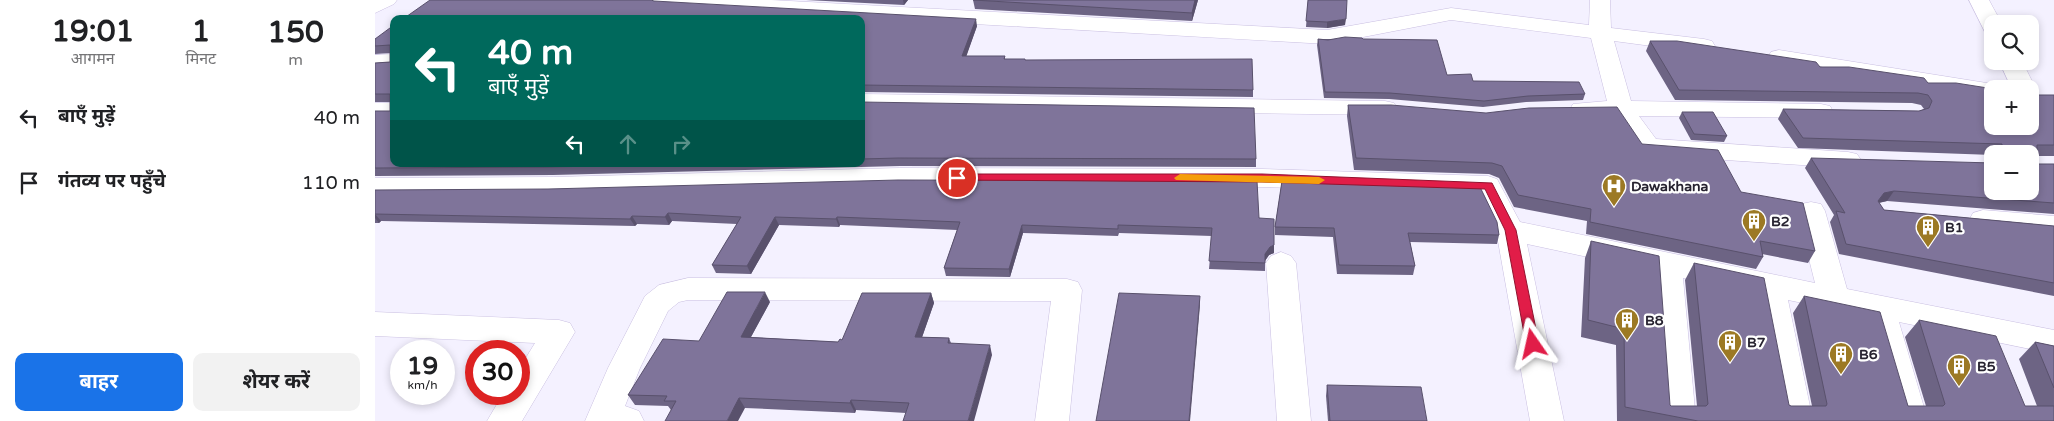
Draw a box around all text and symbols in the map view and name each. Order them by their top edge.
text: 19:01 [51,13,134,50]
text: 1 [191,13,210,50]
text: 150 [267,14,324,51]
map controls [1984,15,2039,200]
button: search [1984,15,2039,70]
text: 40 m [488,32,573,74]
icon: left [405,35,470,100]
text: आगमन [71,49,115,69]
text: मिनट [185,49,216,69]
text: m [288,50,303,70]
text: बाएँ मुड़ें [488,74,549,100]
button: + [1984,80,2039,135]
icon: left [15,104,43,132]
text: बाएँ मुड़ें [58,105,115,127]
text: 40 m [314,107,360,129]
icon: left [561,130,589,158]
icon: ahead [614,130,642,158]
icon: right [667,130,695,158]
button: − [1984,145,2039,200]
pin [936,157,978,199]
icon: arrive [943,164,971,192]
icon: arrive [15,169,43,197]
text: गंतव्य पर पहुँचे [58,170,166,192]
text: 110 m [302,172,360,194]
hospital icon: Dawakhana [1601,173,1627,207]
place label: Dawakhana [1631,178,1709,195]
building icon: B2 [1741,208,1767,242]
place label: B2 [1771,213,1790,230]
building icon: B1 [1915,214,1941,248]
place label: B1 [1945,219,1964,236]
building icon: B8 [1614,307,1640,341]
place label: B8 [1645,312,1664,329]
position arrow [1506,317,1558,369]
building icon: B7 [1717,329,1743,363]
place label: B7 [1747,334,1766,351]
speed limit sign: 30 [465,340,530,405]
building icon: B6 [1828,341,1854,375]
place label: B6 [1859,346,1878,363]
text: 19 [407,351,438,381]
button: बाहर [15,353,183,411]
button: शेयर करें [193,353,360,411]
building icon: B5 [1946,353,1972,387]
place label: B5 [1977,358,1996,375]
text: km/h [407,378,438,392]

